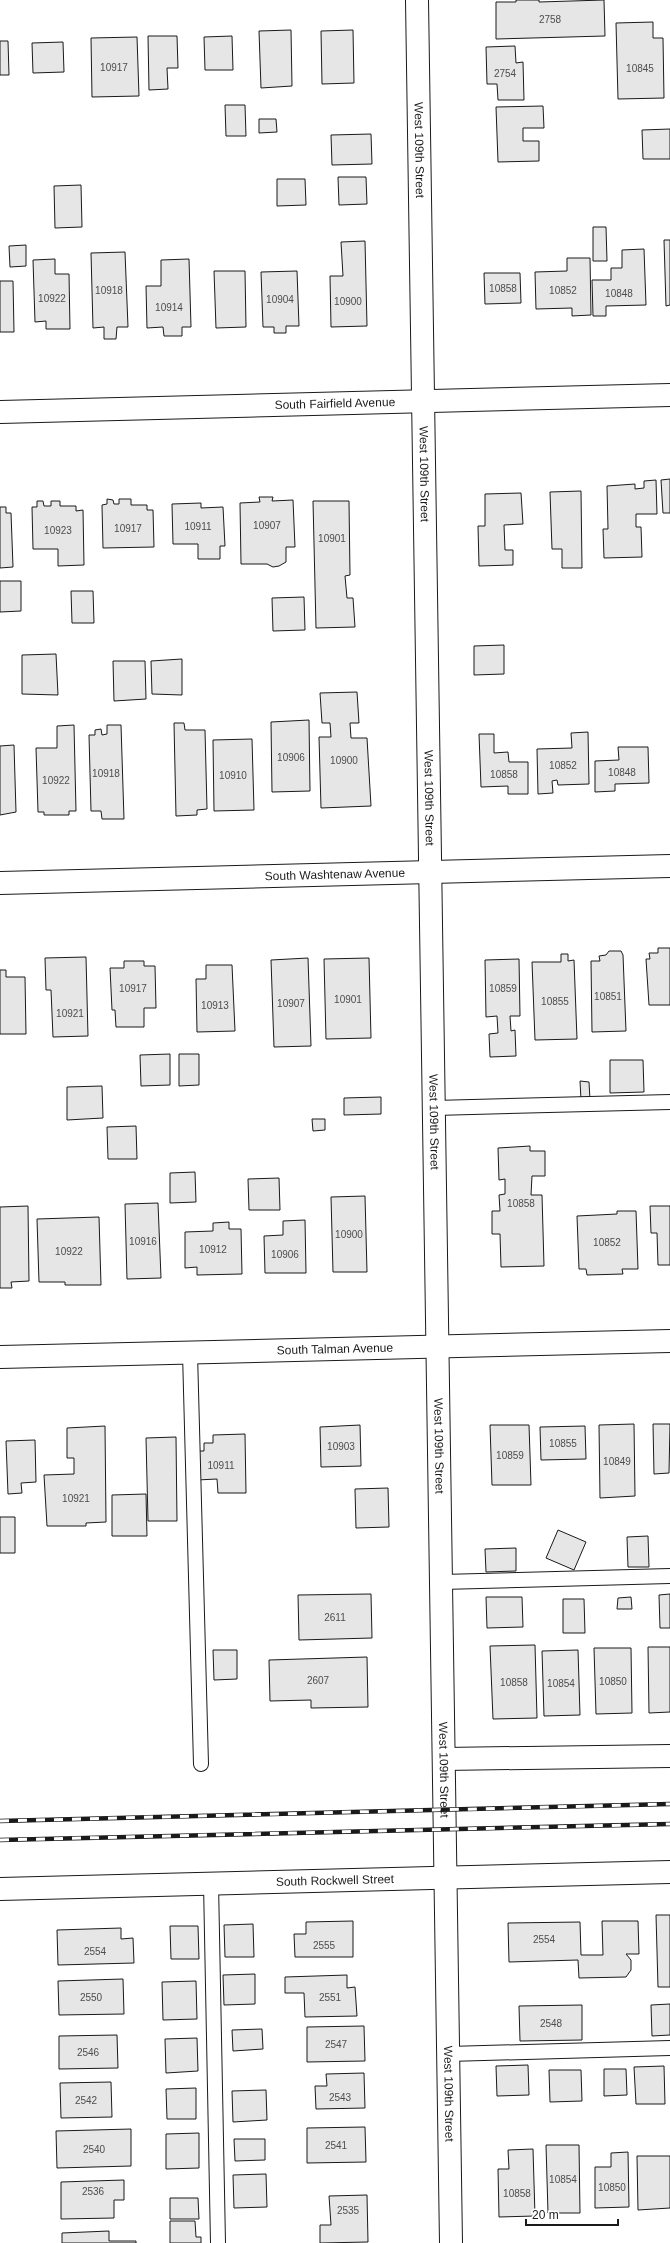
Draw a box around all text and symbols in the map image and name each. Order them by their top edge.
house number: 2758 [539,14,562,25]
house number: 10917 [100,62,128,73]
house number: 10845 [626,63,654,74]
house number: 2754 [494,68,517,79]
street label: West 109th Street [412,102,427,199]
house number: 10858 [489,283,517,294]
house number: 10918 [95,285,123,296]
house number: 10852 [549,285,577,296]
house number: 10848 [605,288,633,299]
house number: 10922 [38,293,66,304]
house number: 10904 [266,294,294,305]
house number: 10900 [334,296,362,307]
house number: 10914 [155,302,183,313]
street label: South Fairfield Avenue [274,395,396,412]
street label: West 109th Street [416,426,432,523]
house number: 10907 [253,520,281,531]
house number: 10911 [184,521,212,532]
house number: 10917 [114,523,142,534]
house number: 10923 [44,525,72,536]
house number: 10901 [318,533,346,544]
street label: West 109th Street [421,750,437,847]
house number: 10906 [277,752,305,763]
house number: 10900 [330,755,358,766]
house number: 10852 [549,760,577,771]
house number: 10848 [608,767,636,778]
house number: 10918 [92,768,120,779]
house number: 10858 [490,769,518,780]
house number: 10910 [219,770,247,781]
house number: 10922 [42,775,70,786]
street label: South Washtenaw Avenue [265,866,406,883]
house number: 10917 [119,983,147,994]
house number: 10859 [489,983,517,994]
house number: 10851 [594,991,622,1002]
house number: 10901 [334,994,362,1005]
house number: 10855 [541,996,569,1007]
house number: 10907 [277,998,305,1009]
house number: 10913 [201,1000,229,1011]
house number: 10921 [56,1008,84,1019]
street label: West 109th Street [426,1074,442,1171]
house number: 10858 [507,1198,535,1209]
house number: 10900 [335,1229,363,1240]
house number: 10916 [129,1236,157,1247]
house number: 10852 [593,1237,621,1248]
house number: 10912 [199,1244,227,1255]
house number: 10922 [55,1246,83,1257]
house number: 10906 [271,1249,299,1260]
street label: South Talman Avenue [277,1341,394,1357]
street label: West 109th Street [431,1398,447,1495]
house number: 10855 [549,1438,577,1449]
house number: 10903 [327,1441,355,1452]
house number: 10859 [496,1450,524,1461]
house number: 10849 [603,1456,631,1467]
house number: 10911 [207,1460,235,1471]
house number: 10921 [62,1493,90,1504]
house number: 2611 [324,1612,346,1623]
house number: 2607 [307,1675,330,1686]
house number: 10850 [599,1676,627,1687]
house number: 10858 [500,1677,528,1688]
house number: 10854 [547,1678,575,1689]
street label: West 109th Street [436,1722,452,1819]
street label: South Rockwell Street [276,1872,395,1889]
house number: 2554 [533,1934,556,1945]
house number: 2555 [313,1940,336,1951]
house number: 2554 [84,1946,107,1957]
house number: 2550 [80,1992,103,2003]
house number: 2551 [319,1992,342,2003]
house number: 2548 [540,2018,563,2029]
house number: 2547 [325,2039,348,2050]
street label: West 109th Street [441,2046,456,2143]
house number: 2546 [77,2047,100,2058]
house number: 2543 [329,2092,352,2103]
house number: 2542 [75,2095,98,2106]
house number: 2541 [325,2140,348,2151]
house number: 2540 [83,2144,106,2155]
house number: 10854 [549,2174,577,2185]
house number: 10850 [598,2182,626,2193]
house number: 2536 [82,2186,105,2197]
house number: 10858 [503,2188,531,2199]
scale bar [526,2201,618,2227]
house number: 2535 [337,2205,360,2216]
text: 20 m [532,2208,559,2222]

